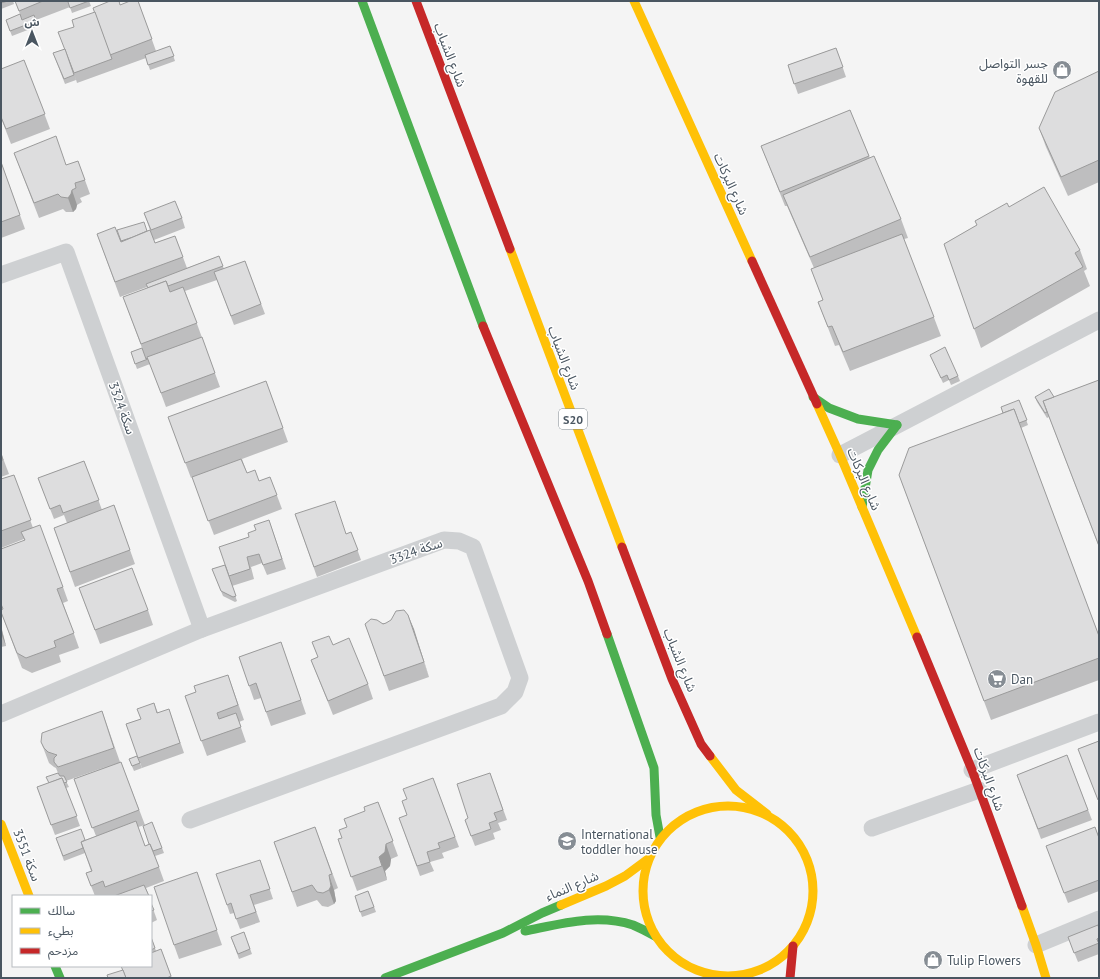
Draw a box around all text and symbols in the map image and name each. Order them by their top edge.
north arrow [12,12,52,52]
text: ش [24,15,40,29]
street label: شارع الشباب [428,20,470,90]
place label: جسر التواصل للقهوة [979,55,1048,87]
shop icon: جسر التواصل للقهوة [1051,59,1073,81]
street label: شارع البركات [708,150,752,219]
street label: شارع الشباب [542,323,584,393]
street label: سكة 3324 [105,379,139,437]
road number: S20 [559,409,587,429]
street label: شارع البركات [841,445,885,514]
street label: سكة 3324 [387,534,445,568]
street label: شارع الشباب [658,626,701,695]
supermarket icon: Dan [986,668,1008,690]
place label: Dan [1011,671,1033,688]
street label: شارع البركات [968,745,1008,814]
street label: سكة 3551 [9,826,45,884]
place label: International toddler house [581,826,658,858]
school or university icon: International toddler house [556,830,578,852]
street label: شارع النماء [543,867,602,907]
legend [12,895,152,967]
text: سالك [48,903,75,918]
text: بطيء [48,923,74,941]
text: مزدحم [48,943,78,960]
shop icon: Tulip Flowers [922,949,944,971]
place label: Tulip Flowers [947,952,1021,969]

